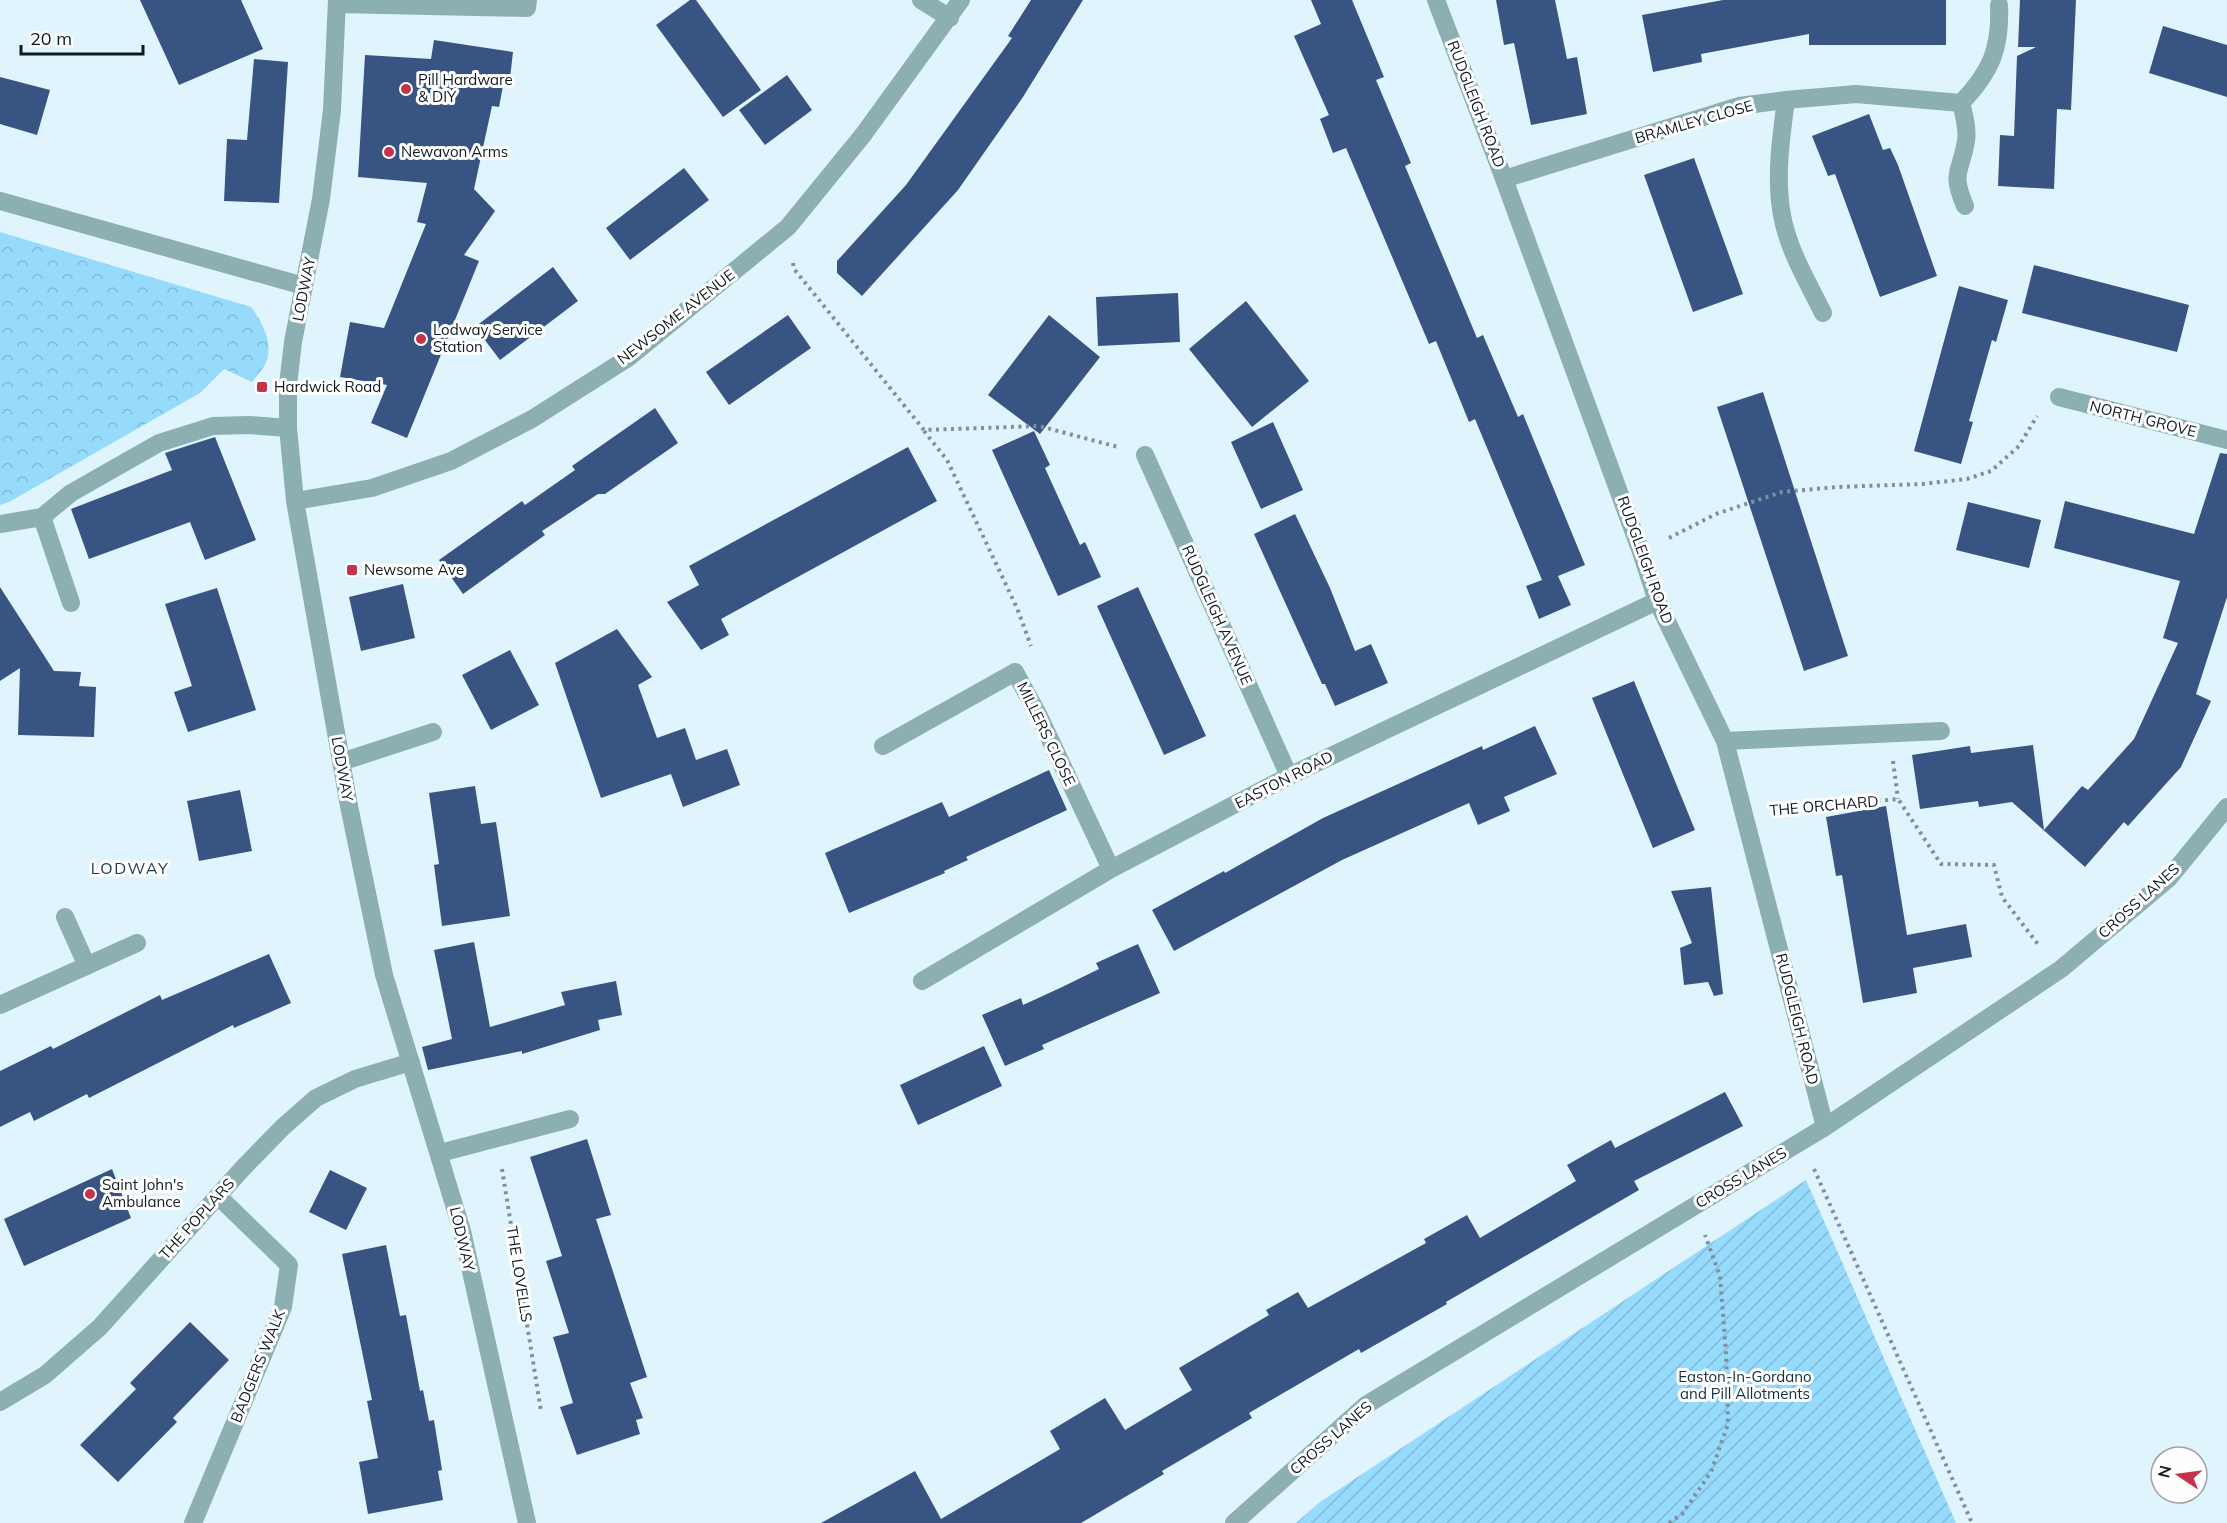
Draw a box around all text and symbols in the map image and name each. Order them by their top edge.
scale bar [21,18,142,56]
text: 20 m [30,27,72,50]
street label: RUDGLEIGH ROAD [1443,38,1509,170]
place label: Pill Hardware & DIY [418,70,513,106]
marker: Pill Hardware & DIY [399,82,413,96]
street label: BRAMLEY CLOSE [1633,96,1755,147]
place label: Newavon Arms [401,142,508,161]
marker: Newavon Arms [382,145,396,159]
street label: LODWAY [288,254,319,323]
street label: NEWSOME AVENUE [613,265,738,368]
place label: Lodway Service Station [433,320,543,356]
marker: Lodway Service Station [414,332,428,346]
place label: Hardwick Road [274,377,381,396]
marker: Hardwick Road [255,380,269,394]
street label: NORTH GROVE [2088,396,2199,441]
street label: RUDGLEIGH ROAD [1614,493,1677,626]
street label: RUDGLEIGH AVENUE [1178,542,1257,688]
place label: Newsome Ave [364,560,464,579]
marker: Newsome Ave [345,563,359,577]
street label: MILLERS CLOSE [1013,679,1080,789]
street label: LODWAY [327,735,358,804]
street label: EASTON ROAD [1231,747,1336,812]
street label: THE ORCHARD [1769,791,1879,820]
district label: LODWAY [91,858,169,878]
street label: CROSS LANES [2094,859,2183,942]
street label: RUDGLEIGH ROAD [1772,951,1823,1087]
street label: CROSS LANES [1692,1143,1790,1212]
street label: THE POPLARS [155,1174,238,1263]
place label: Saint John's Ambulance [102,1175,184,1211]
marker: Saint John's Ambulance [83,1187,97,1201]
street label: LODWAY [446,1205,479,1274]
street label: THE LOVELLS [503,1225,536,1323]
street label: BADGERS WALK [226,1306,289,1425]
park label: Easton-In-Gordano and Pill Allotments [1678,1367,1812,1403]
street label: CROSS LANES [1286,1397,1376,1479]
north arrow [2149,1445,2209,1505]
text: N [2153,1463,2175,1480]

